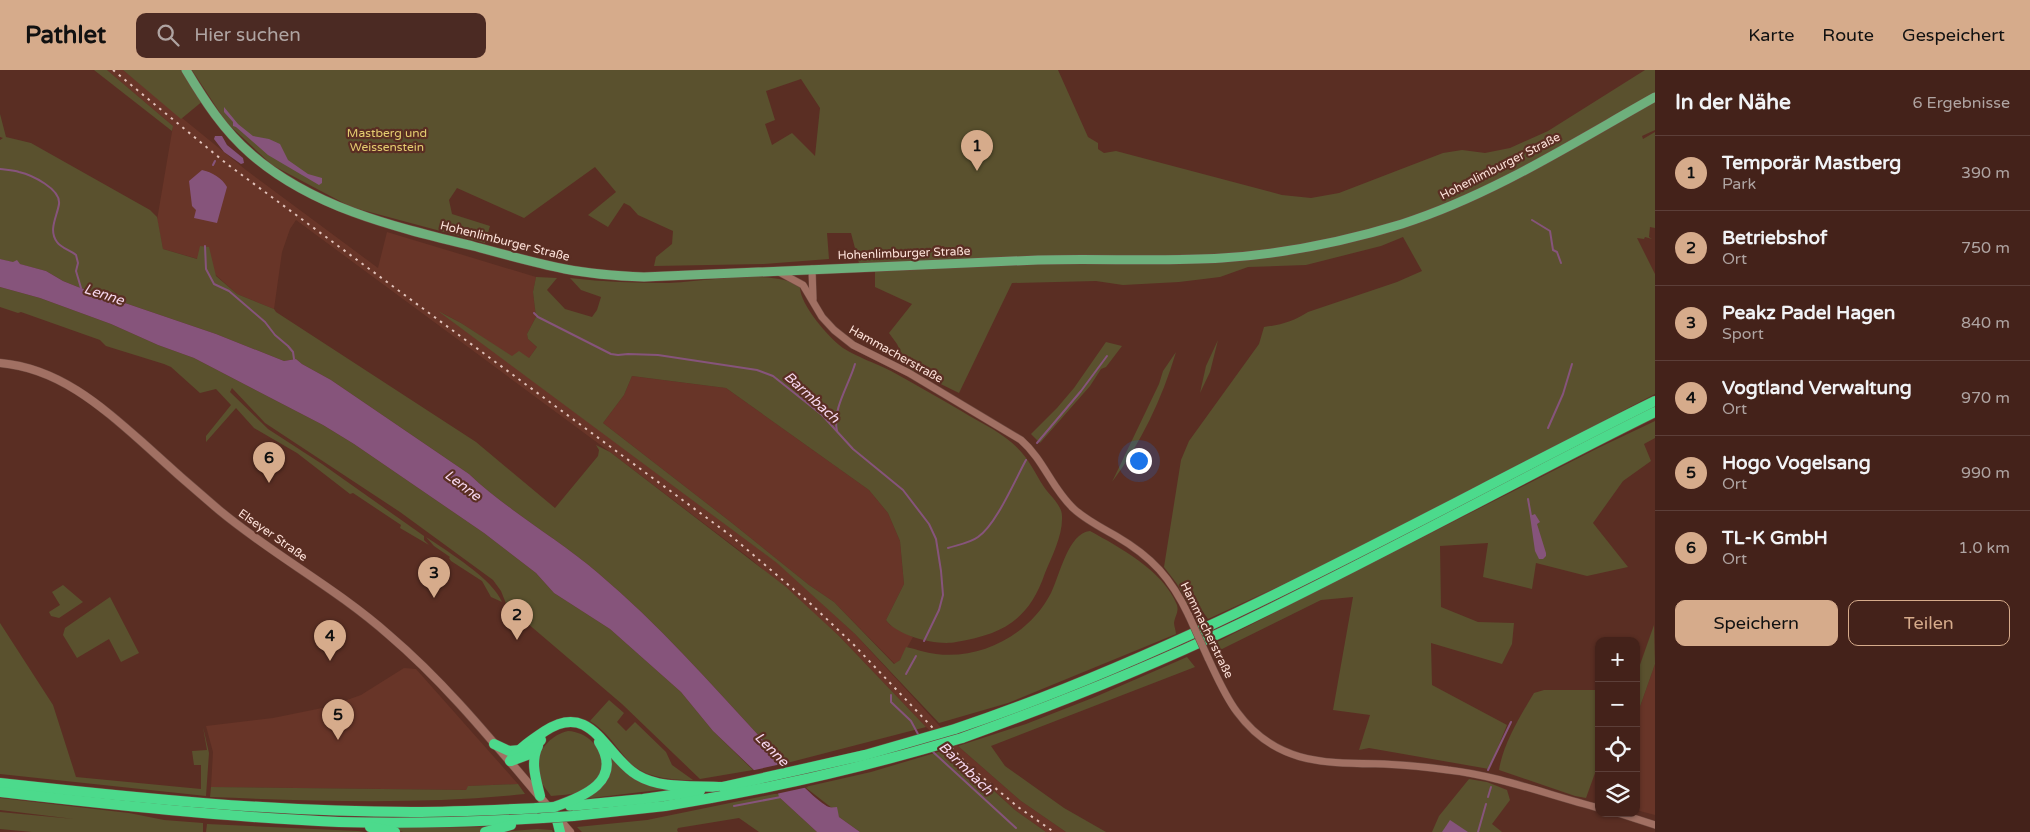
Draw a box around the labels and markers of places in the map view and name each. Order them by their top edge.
pin: 1 [961,130,993,171]
pin: 6 [253,442,285,483]
pin: 3 [418,557,450,598]
pin: 2 [501,599,533,640]
pin: 4 [314,620,346,661]
pin: 5 [322,699,354,740]

